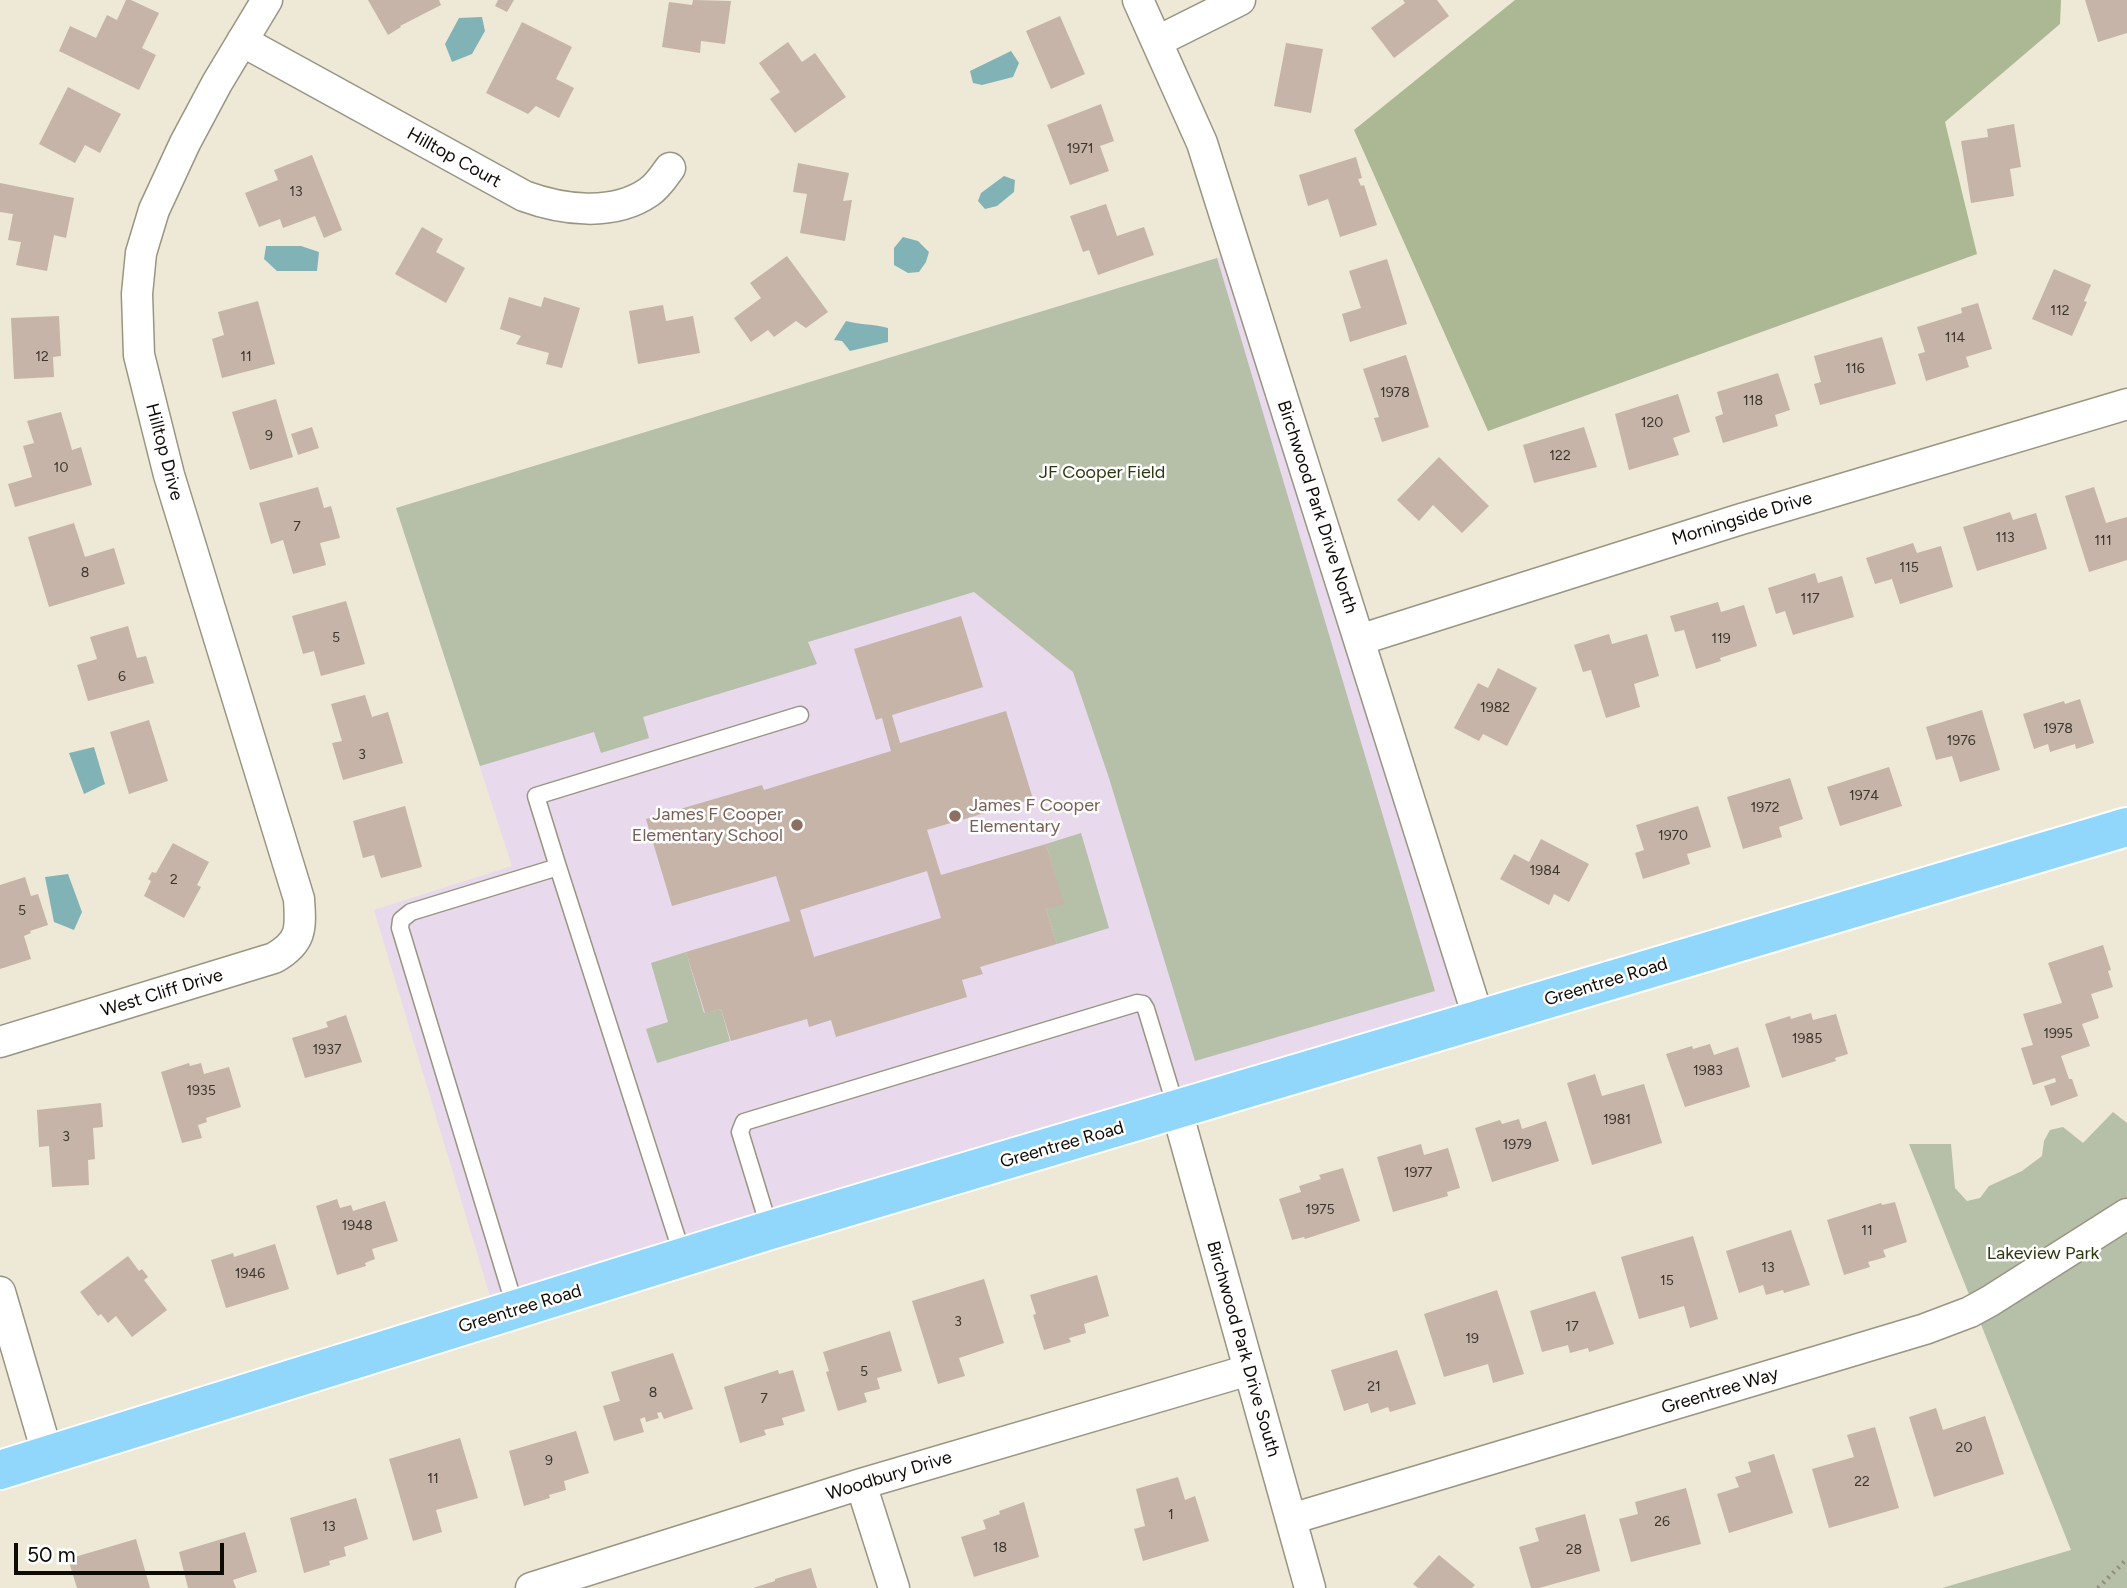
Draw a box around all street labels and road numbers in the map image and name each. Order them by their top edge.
street label: Hilltop Court [403,123,505,193]
street label: Birchwood Park Drive North [1272,398,1362,616]
street label: Hilltop Drive [141,401,187,503]
street label: Morningside Drive [1669,487,1815,551]
street label: Greentree Road [1542,953,1670,1011]
street label: West Cliff Drive [98,964,226,1022]
street label: Greentree Road [998,1117,1126,1173]
street label: Birchwood Park Drive South [1202,1238,1284,1460]
street label: Greentree Road [456,1280,584,1338]
street label: Greentree Way [1659,1363,1781,1419]
street label: Woodbury Drive [824,1447,954,1505]

